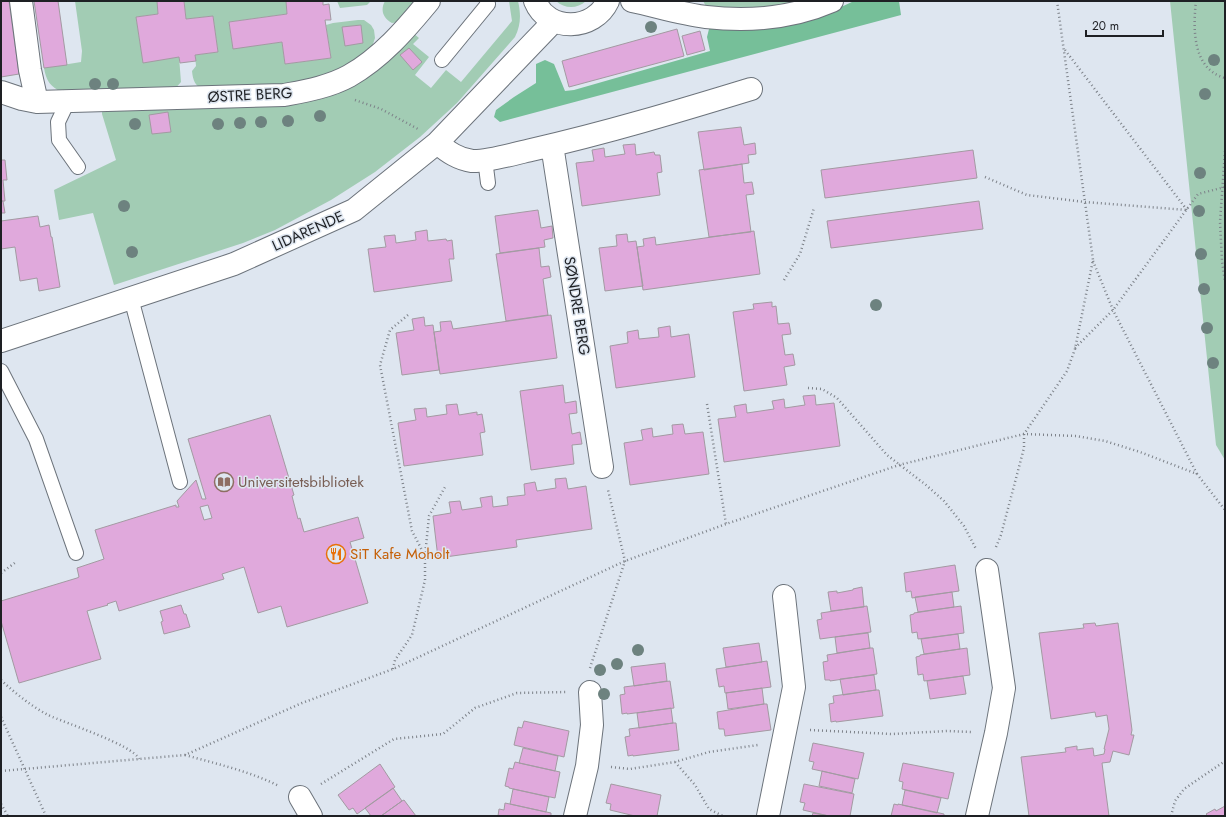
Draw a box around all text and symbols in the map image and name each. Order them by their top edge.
scale bar [1086,12,1163,38]
text: 20 m [1092,17,1119,35]
street label: ØSTRE BERG [207,82,293,108]
street label: LIDARENDE [268,205,348,257]
street label: SØNDRE BERG [558,255,596,357]
library icon: Universitetsbibliotek [213,471,235,493]
place label: Universitetsbibliotek [238,471,364,493]
restaurant icon: SiT Kafe Moholt [325,543,347,565]
place label: SiT Kafe Moholt [350,543,450,565]

